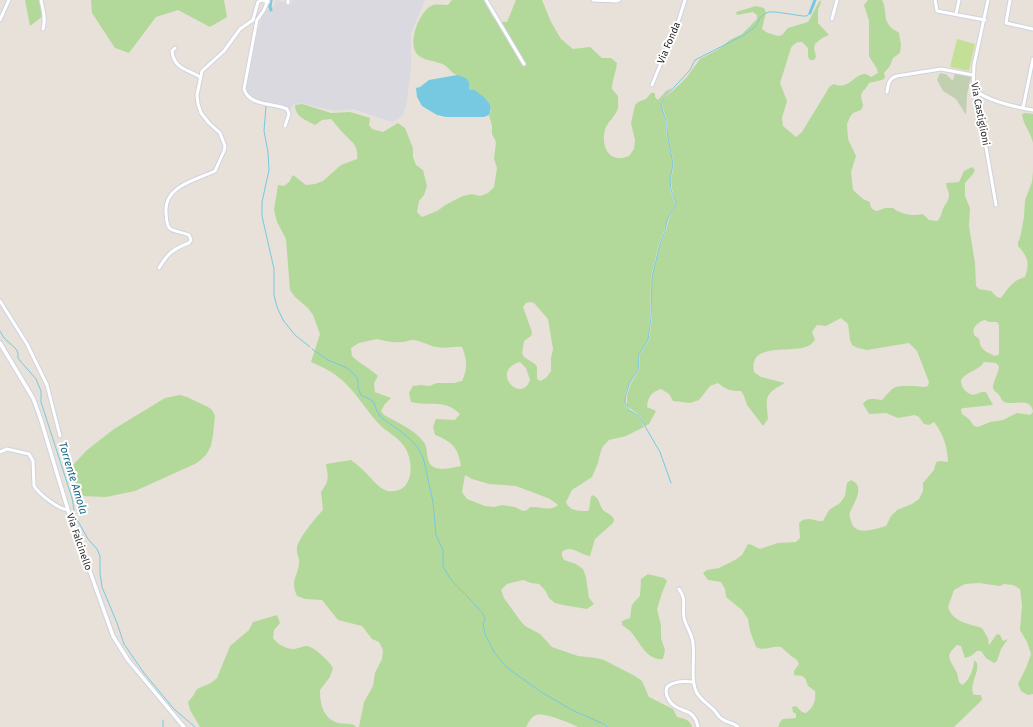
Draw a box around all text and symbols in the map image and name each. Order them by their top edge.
street label: Via Fonda [655,20,683,66]
street label: Via Castiglioni [968,81,992,147]
water label: Torrente Amola [56,440,90,516]
street label: Via Falcinello [64,512,94,572]

